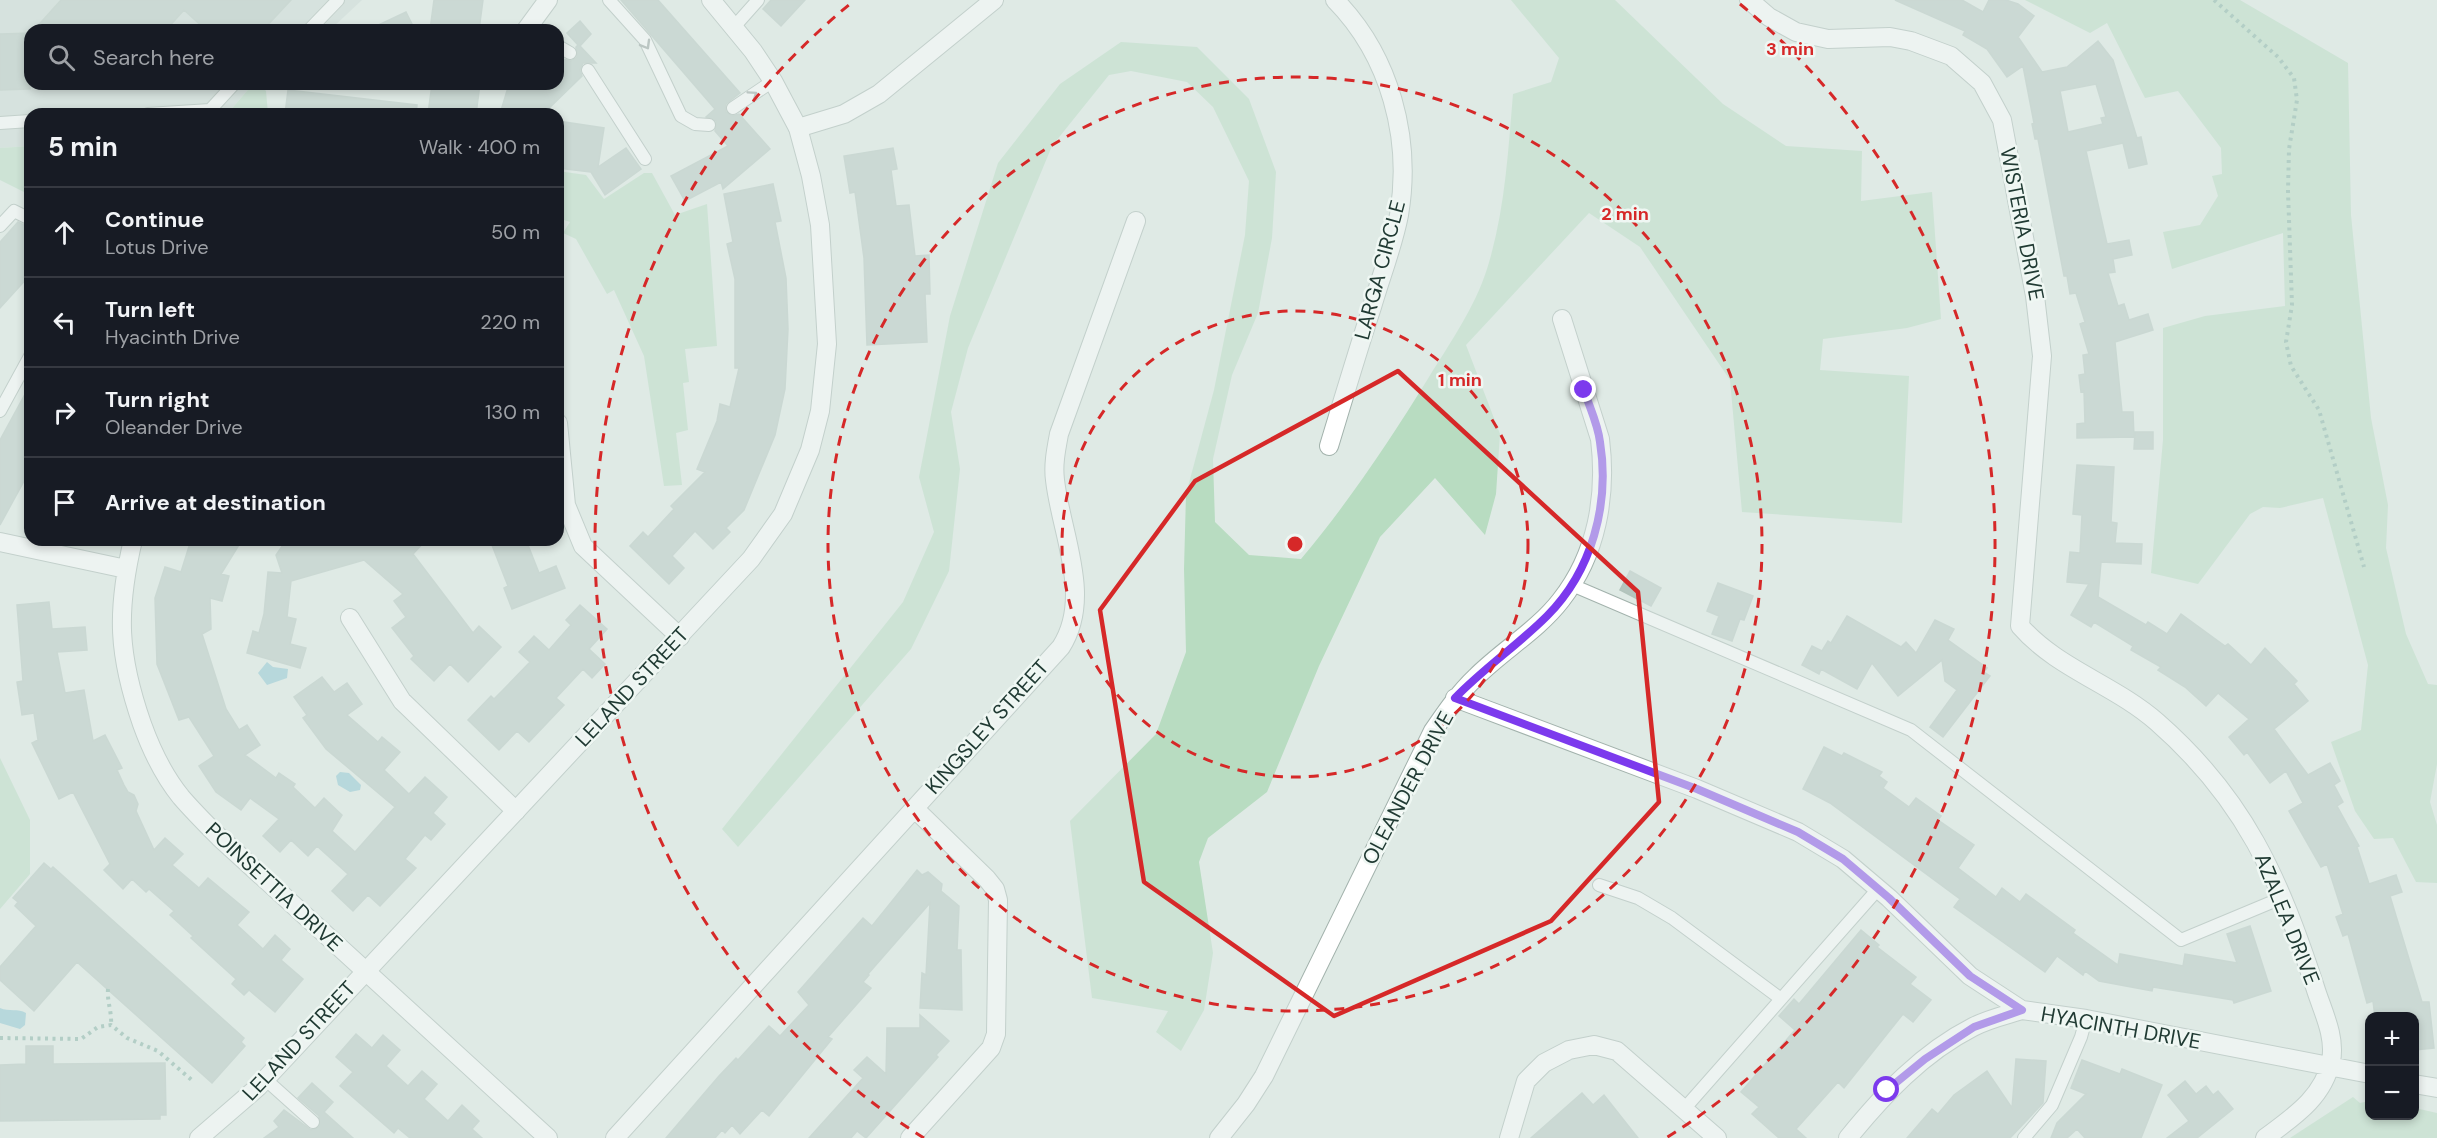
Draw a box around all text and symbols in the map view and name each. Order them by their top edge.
search box [24,24,564,90]
text: 3 min [1766,37,1814,61]
one-way arrow [639,39,651,49]
icon: search [45,41,78,74]
text: Search here [93,43,214,72]
one-way arrow [746,91,757,102]
text: 5 min [48,130,118,164]
text: Walk · 400 m [419,134,540,160]
street label: WISTERIA DRIVE [1993,145,2051,303]
street label: LARGA CIRCLE [1348,197,1412,343]
text: 2 min [1601,202,1649,226]
text: Continue [105,205,204,234]
icon: ahead [48,216,81,249]
text: 50 m [491,219,540,245]
text: Lotus Drive [105,234,209,260]
text: Turn left [105,295,195,324]
icon: left [48,306,81,339]
text: 220 m [480,309,540,335]
text: Hyacinth Drive [105,324,240,350]
text: 1 min [1438,368,1482,392]
route end [1570,376,1596,402]
text: Turn right [105,385,210,414]
icon: right [48,396,81,429]
text: 130 m [485,399,540,425]
text: Oleander Drive [105,414,243,440]
icon: arrive [48,486,81,519]
text: Arrive at destination [105,488,326,517]
centre of rings [1285,534,1305,554]
street label: LELAND STREET [569,621,695,753]
street label: KINGSLEY STREET [919,654,1055,800]
street label: OLEANDER DRIVE [1356,706,1460,870]
street label: POINSETTIA DRIVE [199,816,349,958]
street label: AZALEA DRIVE [2248,849,2326,989]
street label: LELAND STREET [236,975,362,1107]
street label: HYACINTH DRIVE [2039,1000,2203,1056]
map controls [2365,1012,2419,1120]
button: + [2365,1012,2419,1066]
button: − [2365,1066,2419,1120]
route start [1873,1076,1899,1102]

